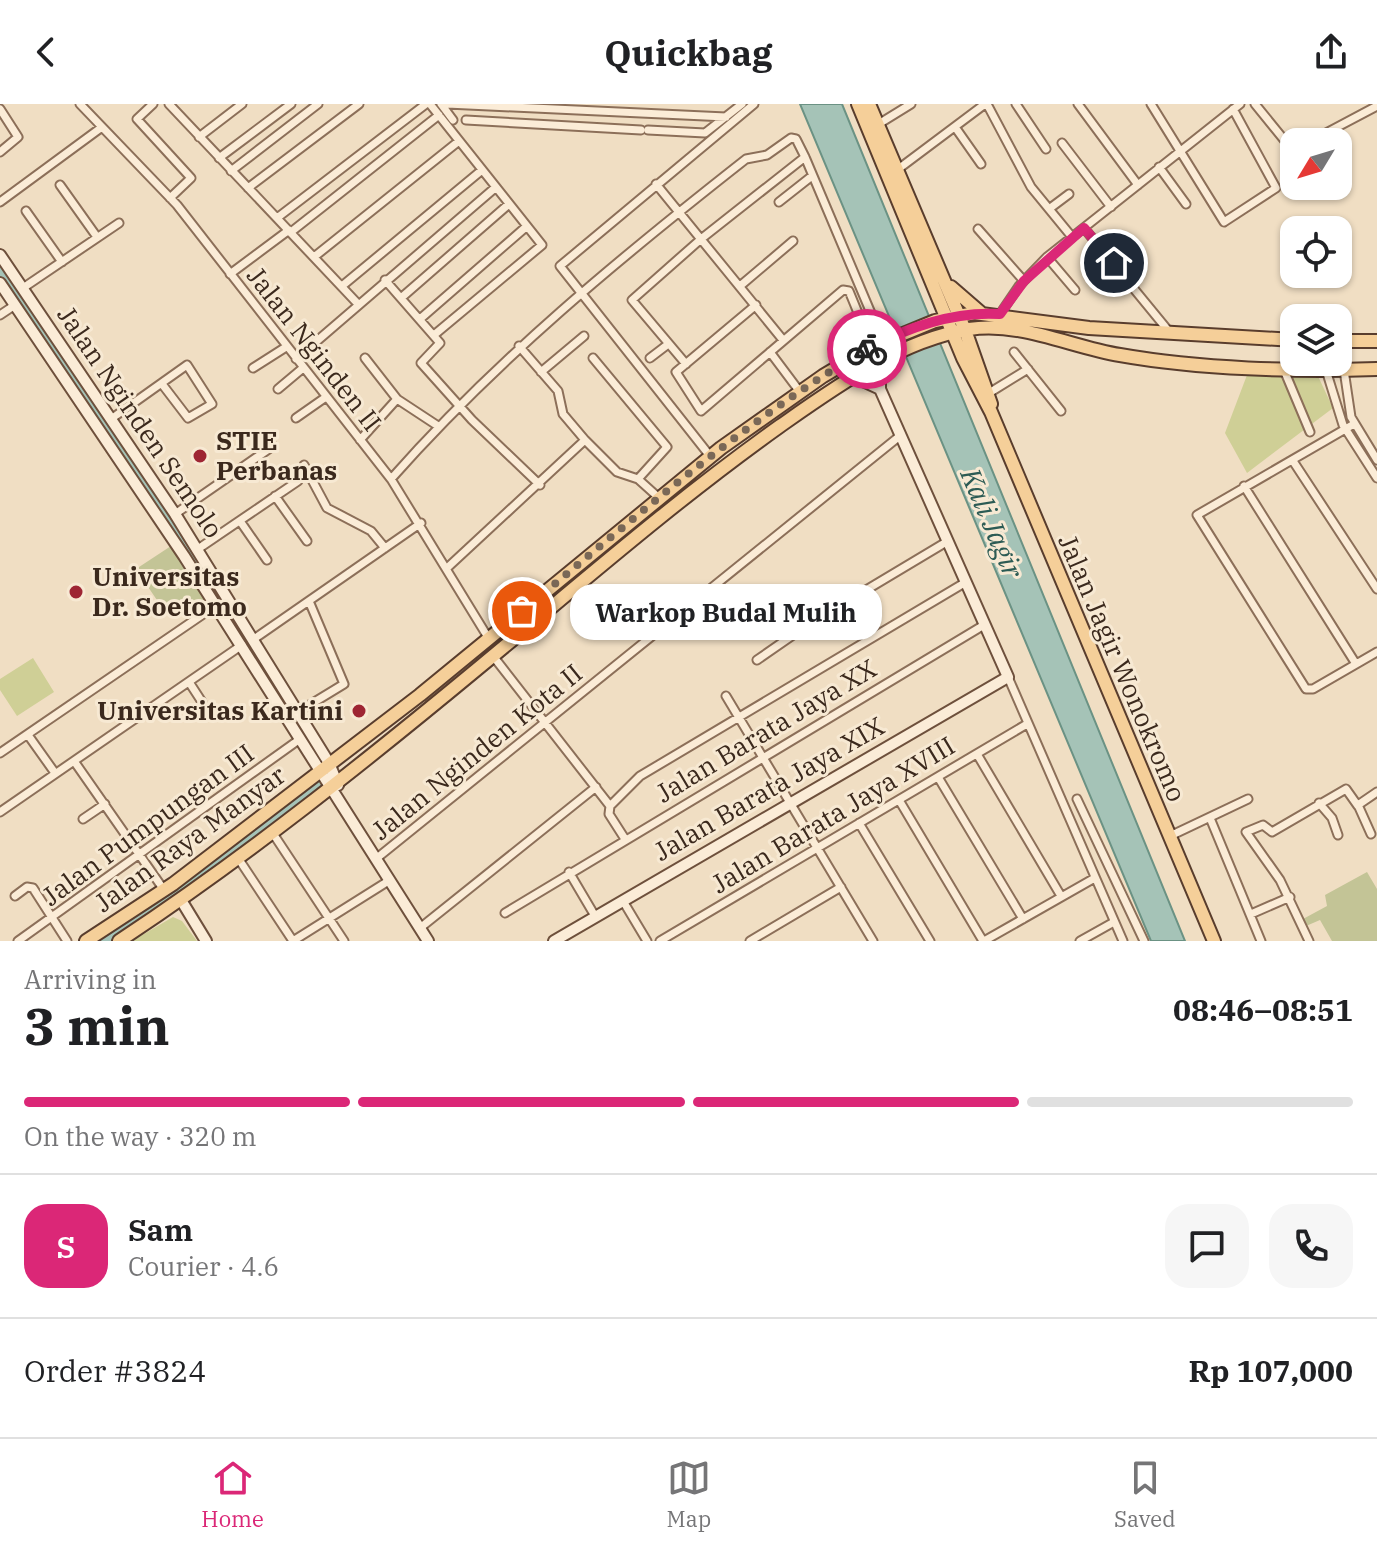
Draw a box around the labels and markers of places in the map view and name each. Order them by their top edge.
pin [1080,229,1148,297]
place label: STIE Perbanas [216,423,337,487]
marker: STIE Perbanas [191,447,209,465]
place label: Universitas Dr. Soetomo [92,559,247,623]
pin [488,577,556,645]
marker: Universitas Dr. Soetomo [67,583,85,601]
callout: Warkop Budal Mulih [570,583,882,639]
place label: Universitas Kartini [97,693,343,727]
marker: Universitas Kartini [350,702,368,720]

